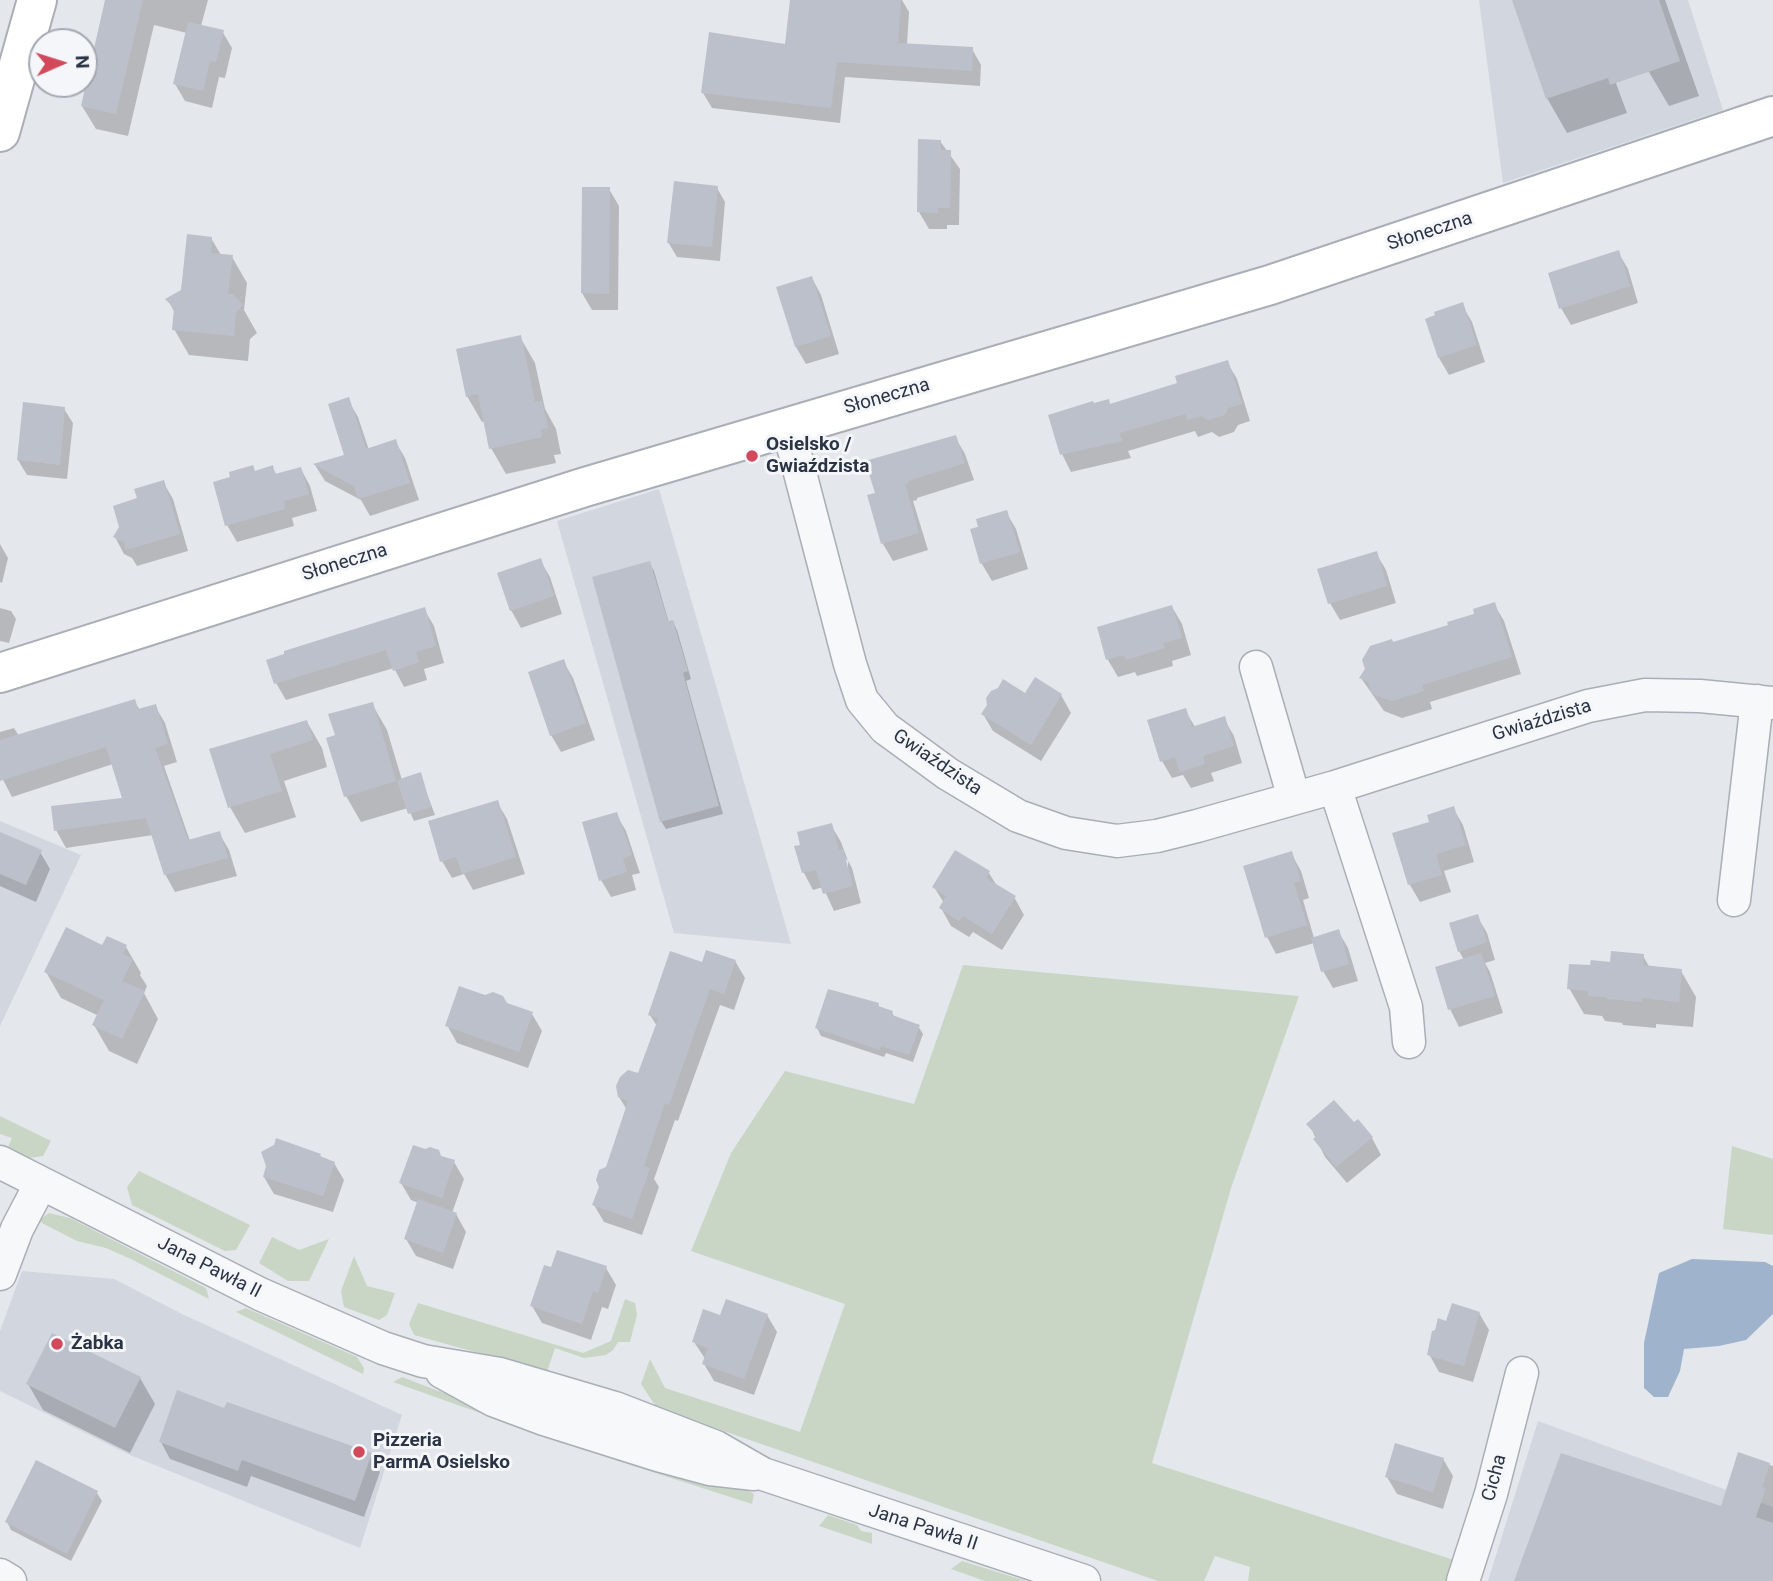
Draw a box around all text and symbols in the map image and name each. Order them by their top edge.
north arrow [28,28,98,98]
text: N [71,55,94,69]
street label: Słoneczna [1385,208,1475,256]
street label: Słoneczna [842,374,932,420]
place label: Osielsko / Gwiaździsta [766,434,869,478]
marker: Osielsko / Gwiaździsta [744,448,760,464]
street label: Słoneczna [300,539,390,587]
street label: Gwiaździsta [1490,695,1594,747]
street label: Gwiaździsta [888,725,986,801]
street label: Jana Pawła II [153,1232,265,1304]
place label: Żabka [71,1333,124,1355]
marker: Żabka [49,1336,65,1352]
place label: Pizzeria ParmA Osielsko [373,1430,510,1474]
marker: Pizzeria ParmA Osielsko [351,1444,367,1460]
street label: Cicha [1478,1452,1512,1504]
street label: Jana Pawła II [866,1500,980,1556]

